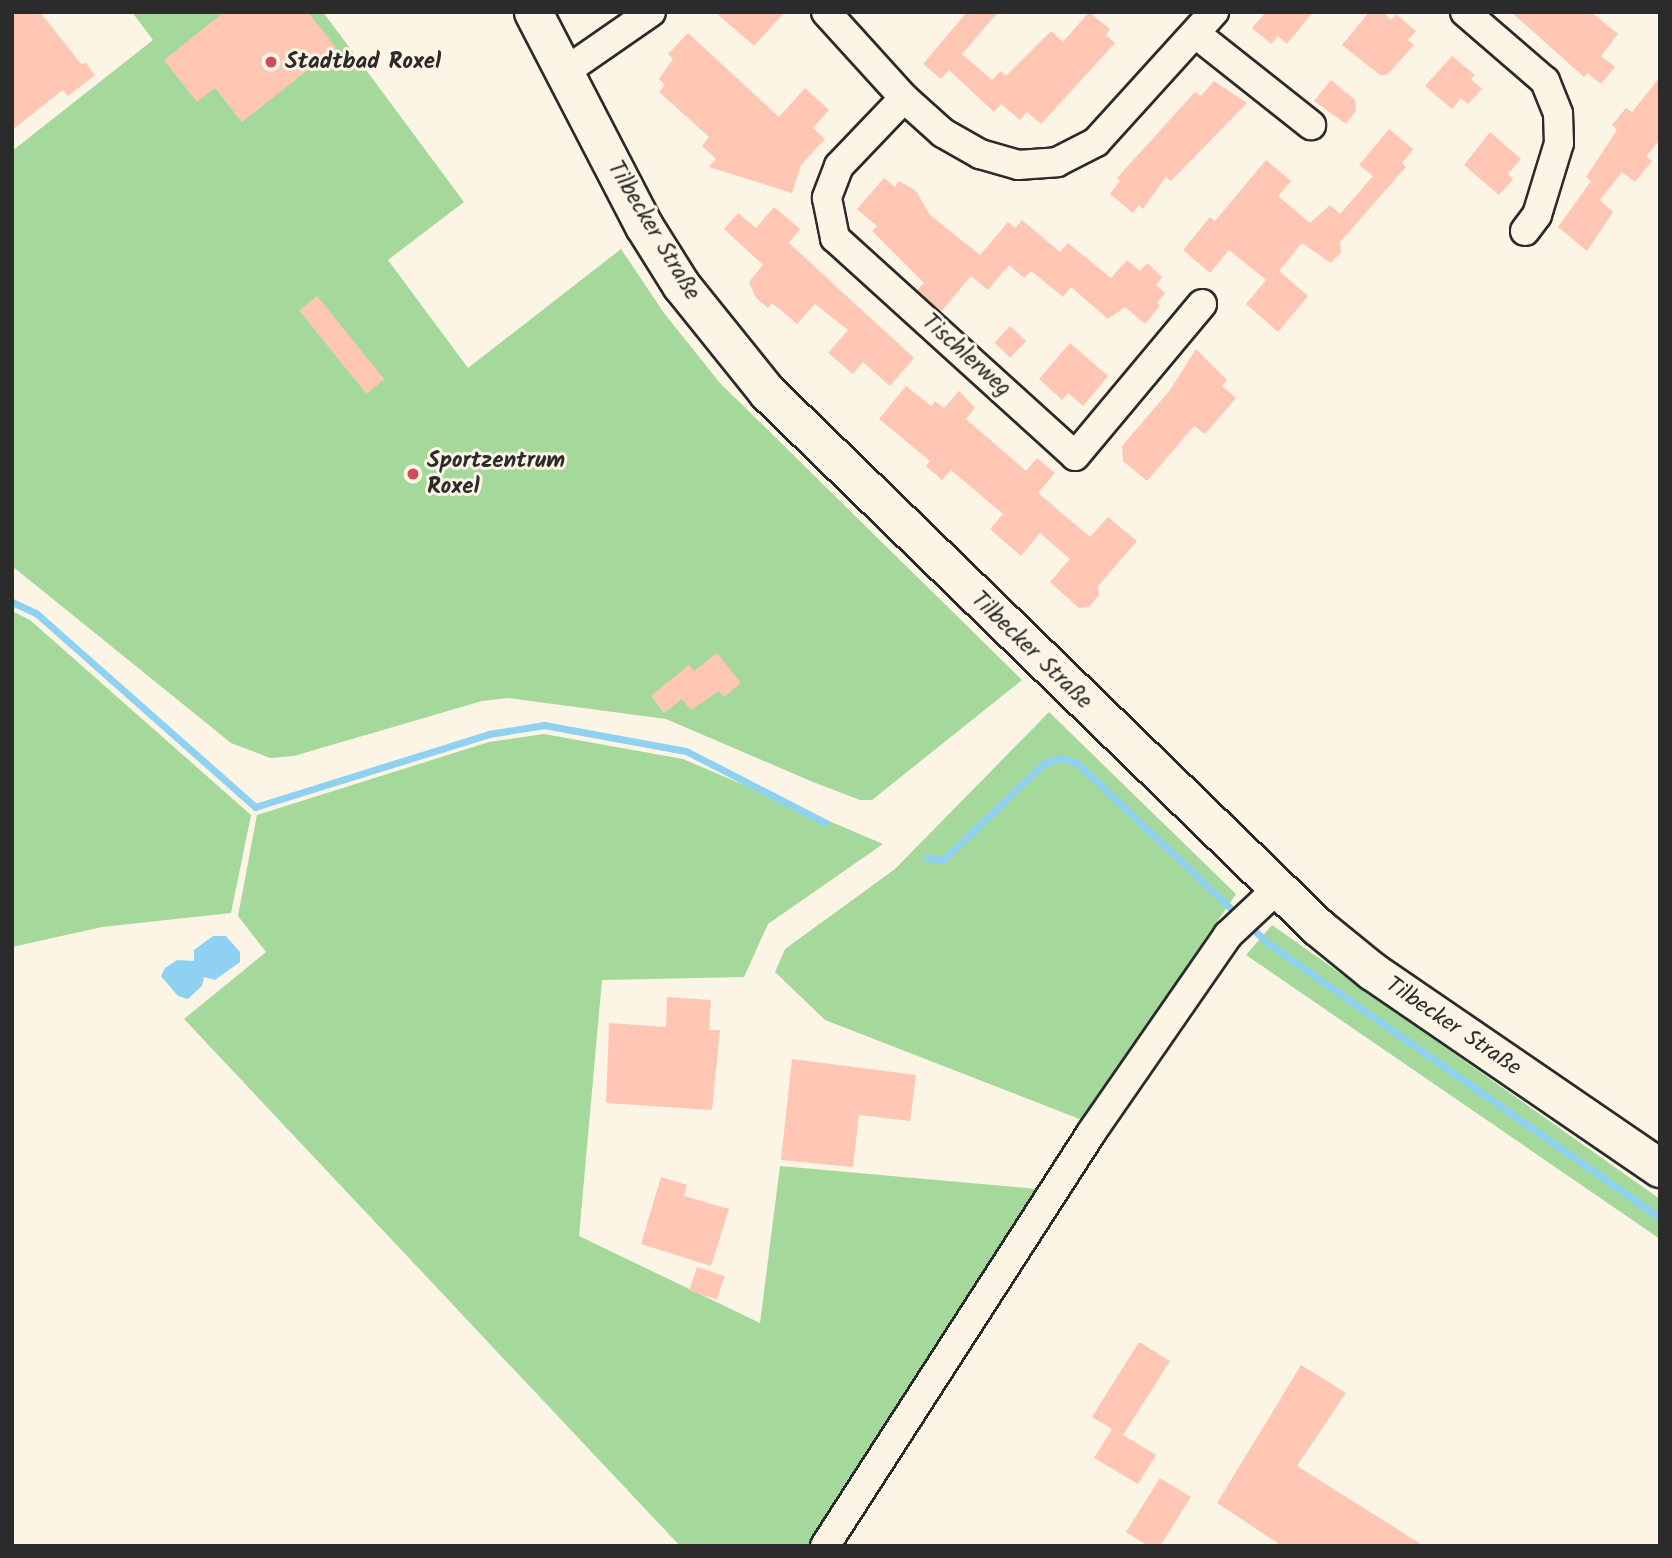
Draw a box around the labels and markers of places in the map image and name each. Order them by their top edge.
place label: Stadtbad Roxel [285,48,441,76]
marker: Stadtbad Roxel [263,54,279,70]
place label: Sportzentrum Roxel [427,447,565,501]
marker: Sportzentrum Roxel [405,466,421,482]

